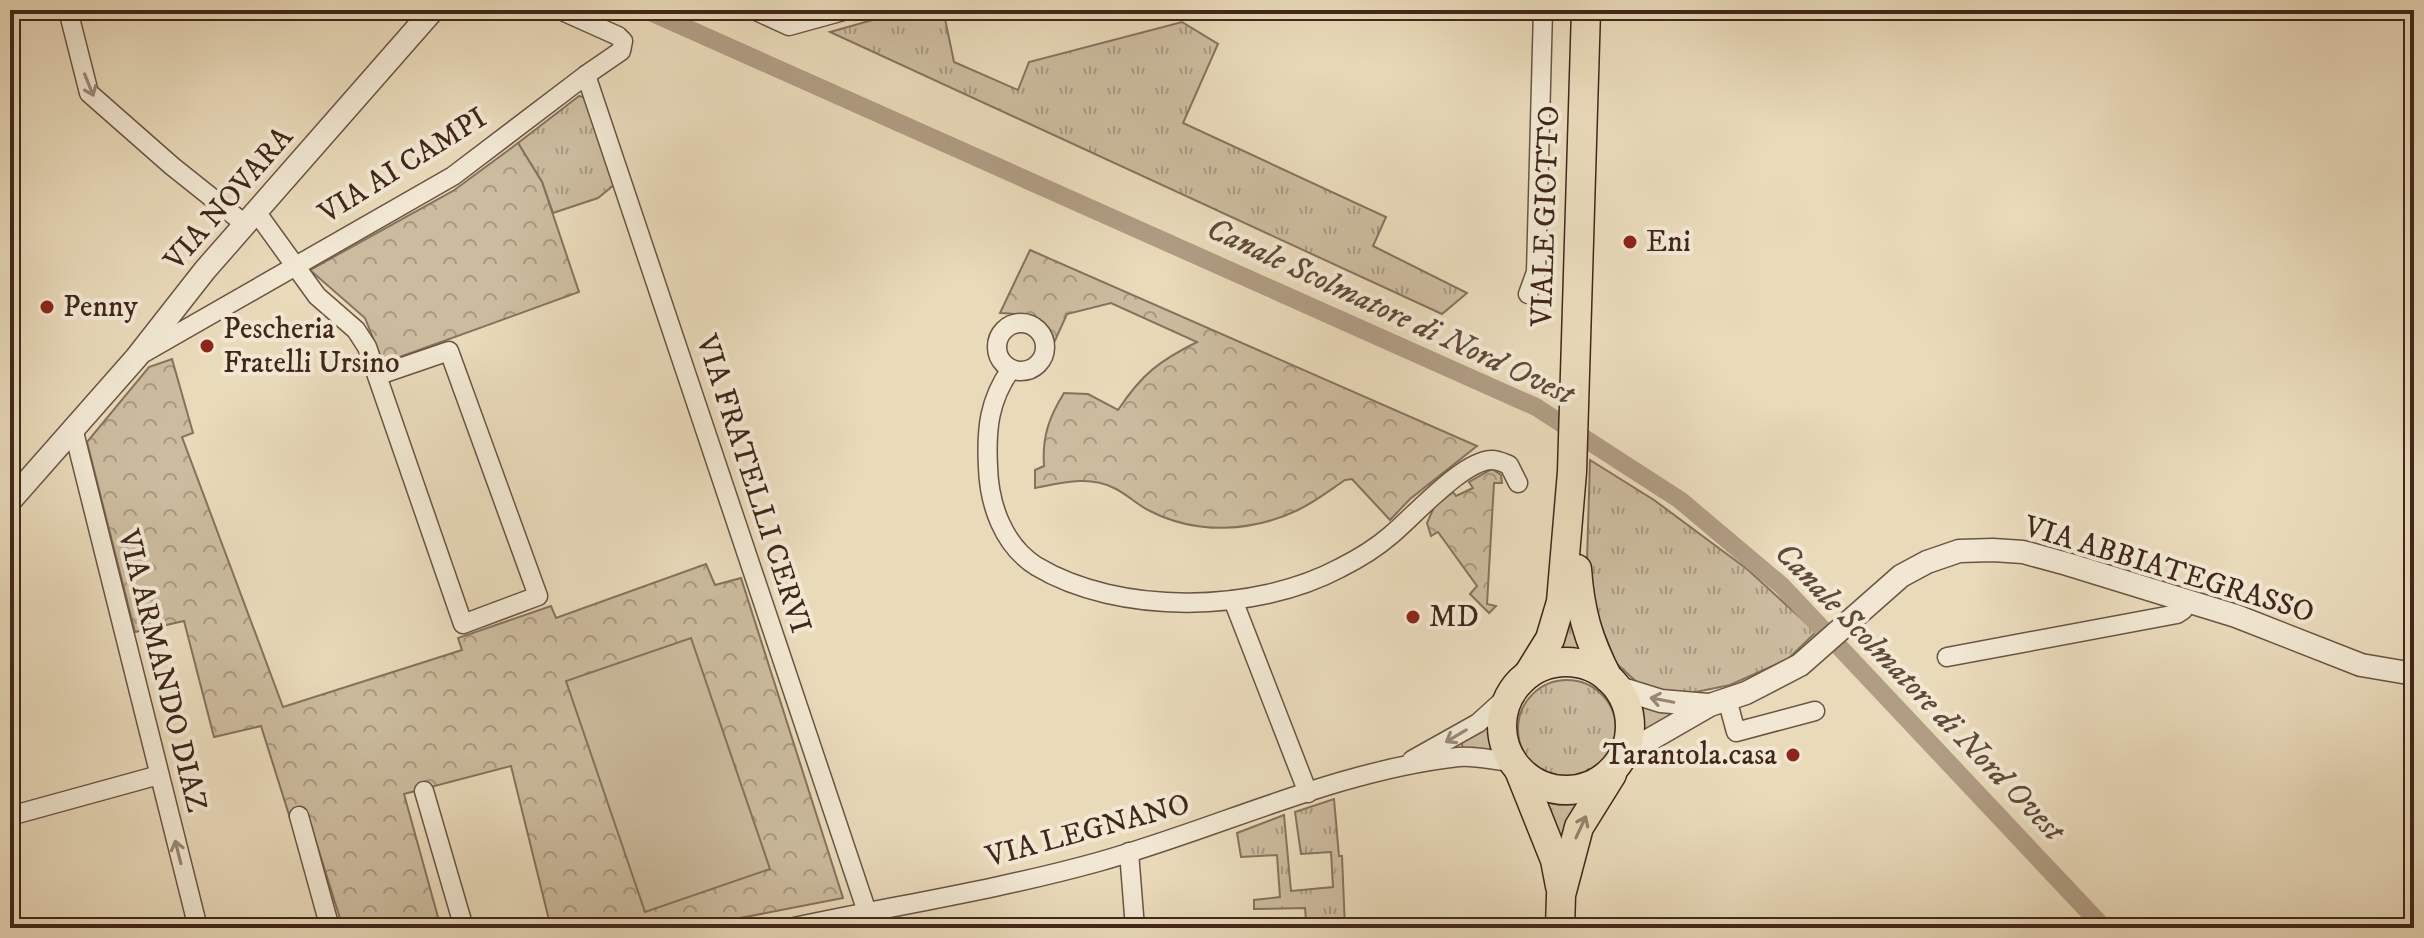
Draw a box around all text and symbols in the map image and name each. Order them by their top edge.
one-way arrow [83,72,97,96]
street label: VIA AI CAMPI [311,100,494,233]
street label: VIALE GIOTTO [1524,105,1568,328]
street label: VIA NOVARA [156,119,302,279]
water label: Canale Scolmatore di Nord Ovest [1200,209,1582,416]
place label: Eni [1646,224,1691,261]
marker: Eni [1621,233,1639,251]
place label: Penny [63,289,139,326]
marker: Penny [38,298,56,316]
place label: Pescheria Fratelli Ursino [223,311,399,382]
street label: VIA FRATELLI CERVI [687,329,819,638]
marker: Pescheria Fratelli Ursino [198,337,216,355]
street label: VIA ABBIATEGRASSO [2019,508,2319,632]
street label: VIA ARMANDO DIAZ [109,525,215,816]
water label: Canale Scolmatore di Nord Ovest [1765,534,2074,852]
place label: MD [1429,599,1479,636]
marker: MD [1404,608,1422,626]
one-way arrow [1650,691,1675,706]
one-way arrow [1445,728,1468,744]
place label: Tarantola.casa [1603,737,1777,774]
marker: Tarantola.casa [1784,746,1802,764]
street label: VIA LEGNANO [981,786,1194,876]
one-way arrow [1574,816,1589,840]
one-way arrow [170,840,185,866]

